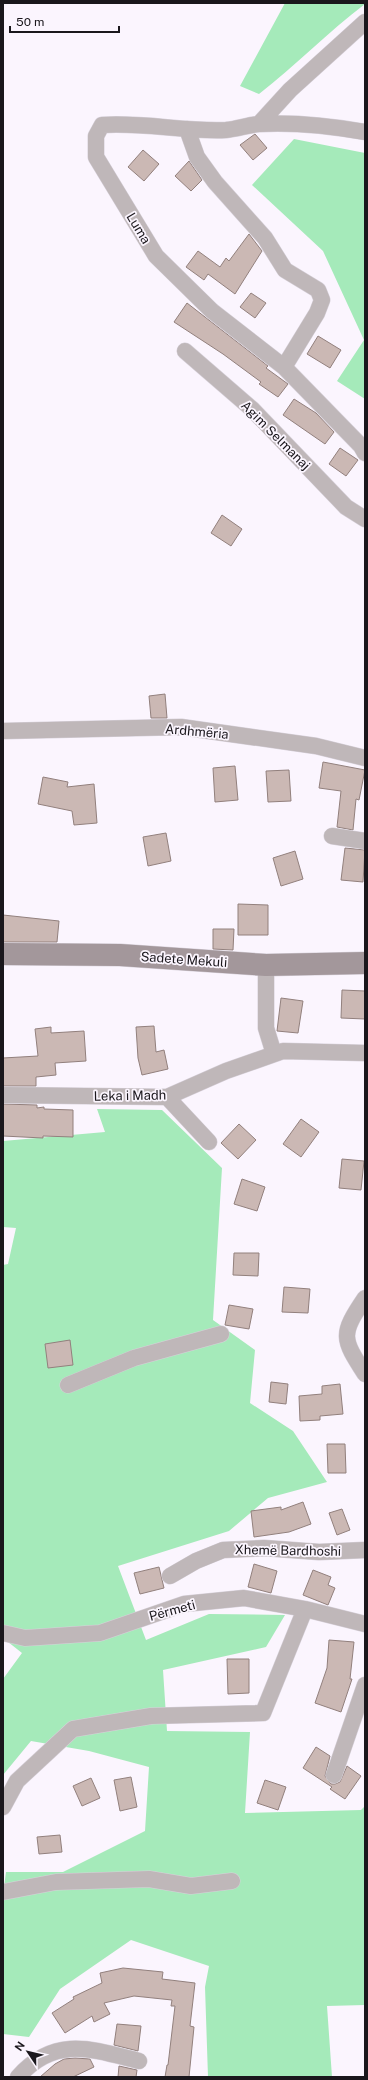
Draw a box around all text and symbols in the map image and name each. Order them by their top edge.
scale bar [10,8,119,34]
text: 50 m [16,15,44,29]
street label: Luma [123,210,154,247]
street label: Agim Selmanaj [238,398,313,473]
street label: Ardhmëria [165,721,229,742]
street label: Sadete Mekuli [140,949,228,970]
street label: Leka i Madh [94,1087,166,1104]
street label: Xhemë Bardhoshi [235,1542,341,1559]
street label: Përmeti [147,1597,197,1624]
north arrow [8,2032,48,2072]
text: N [12,2039,27,2053]

